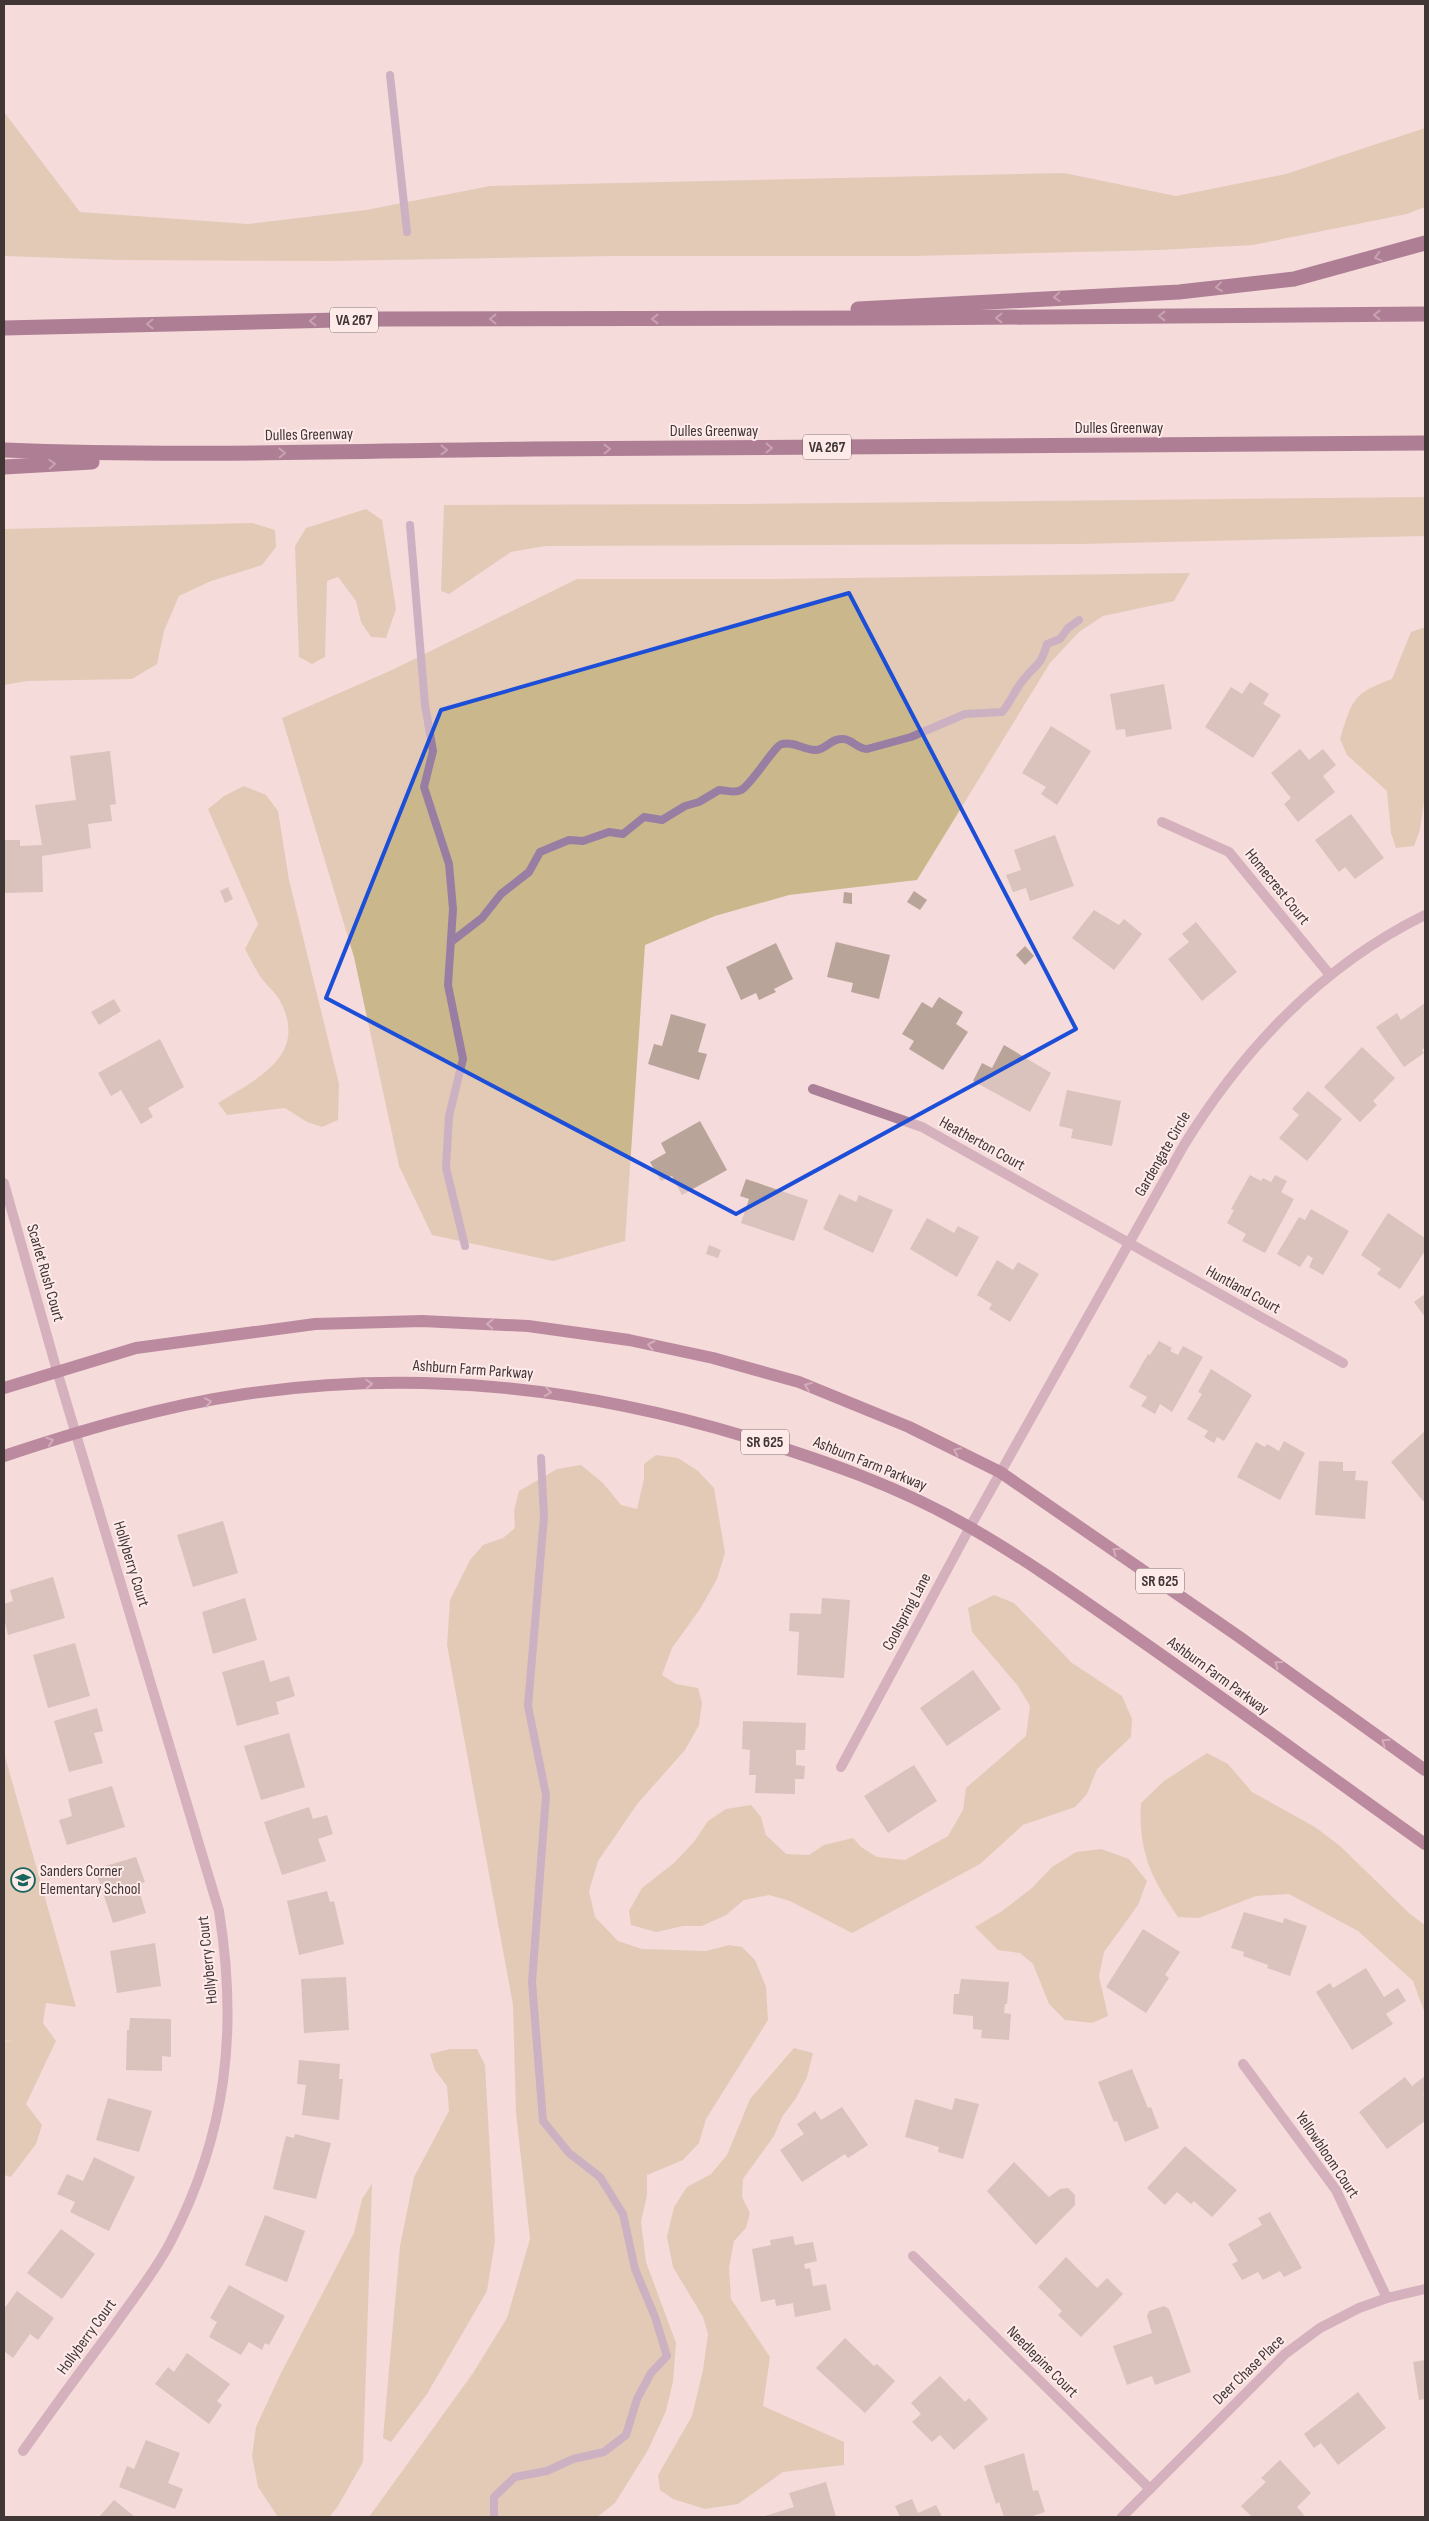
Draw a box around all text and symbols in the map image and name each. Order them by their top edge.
one-way arrow [1375,251,1383,261]
one-way arrow [1215,281,1223,292]
one-way arrow [1053,291,1061,302]
road number: VA 267 [330,308,378,332]
one-way arrow [1372,309,1380,320]
one-way arrow [1157,311,1165,321]
one-way arrow [995,313,1002,323]
one-way arrow [488,314,496,324]
one-way arrow [651,314,658,324]
one-way arrow [308,315,316,326]
one-way arrow [146,319,154,330]
street label: Dulles Greenway [1075,419,1163,438]
street label: Dulles Greenway [670,422,758,441]
street label: Dulles Greenway [265,425,353,445]
road number: VA 267 [803,434,851,460]
one-way arrow [766,443,774,453]
one-way arrow [604,444,611,454]
one-way arrow [441,445,449,455]
one-way arrow [278,448,286,458]
one-way arrow [49,458,57,469]
street label: Homecrest Court [1241,845,1314,929]
street label: Gardengate Circle [1131,1108,1195,1200]
street label: Heatherton Court [936,1113,1028,1175]
street label: Scarlet Rush Court [22,1222,68,1324]
street label: Huntland Court [1202,1262,1284,1318]
one-way arrow [485,1319,493,1330]
one-way arrow [646,1340,655,1351]
street label: Ashburn Farm Parkway [411,1356,534,1384]
one-way arrow [366,1379,373,1389]
one-way arrow [804,1381,813,1392]
one-way arrow [545,1386,553,1397]
one-way arrow [203,1397,212,1407]
road number: SR 625 [741,1430,789,1454]
street label: Ashburn Farm Parkway [810,1432,929,1495]
one-way arrow [45,1437,54,1447]
one-way arrow [953,1447,962,1457]
street label: Hollyberry Court [109,1519,153,1609]
one-way arrow [1112,1548,1122,1557]
road number: SR 625 [1136,1568,1184,1594]
street label: Coolspring Lane [879,1570,935,1654]
street label: Ashburn Farm Parkway [1163,1632,1272,1719]
one-way arrow [1274,1661,1283,1670]
one-way arrow [1382,1739,1391,1748]
place label: Sanders Corner Elementary School [40,1862,140,1899]
school or university icon: Sanders Corner Elementary School [10,1867,36,1893]
street label: Hollyberry Court [194,1915,222,2005]
street label: Yellowbloom Court [1291,2108,1363,2202]
street label: Hollyberry Court [53,2295,121,2378]
street label: Needlepine Court [1002,2322,1082,2402]
street label: Deer Chase Place [1209,2331,1289,2409]

